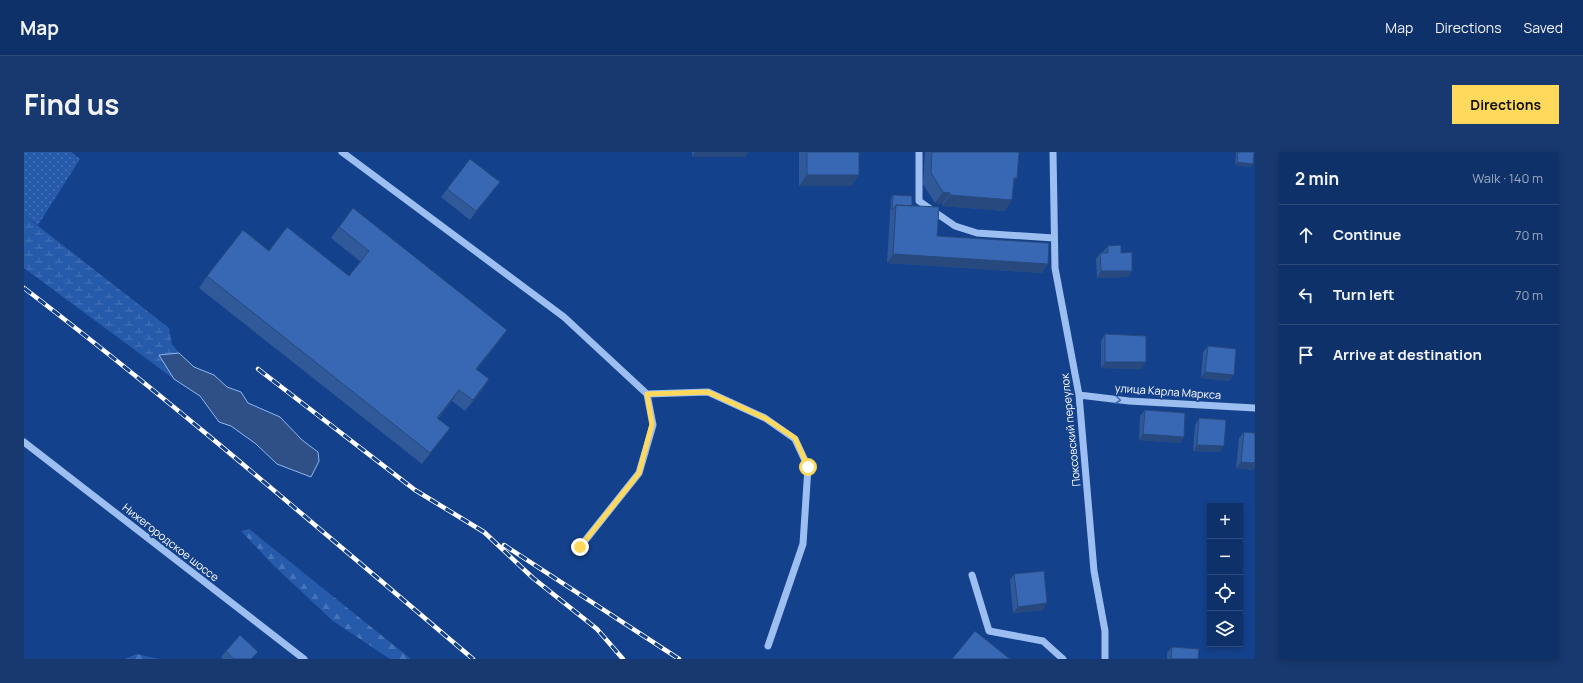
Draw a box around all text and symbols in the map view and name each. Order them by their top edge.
text: Map [20,15,59,41]
text: Map [1385,18,1413,37]
text: Directions [1435,18,1502,37]
text: Saved [1524,18,1563,37]
text: Find us [24,85,119,123]
button: Directions [1452,85,1559,124]
text: 2 min [1295,167,1339,190]
text: Walk · 140 m [1472,169,1543,187]
icon: ahead [1295,224,1317,246]
text: Continue [1333,224,1401,245]
text: 70 m [1515,226,1543,244]
icon: left [1295,284,1317,306]
text: Turn left [1333,284,1395,305]
text: 70 m [1515,286,1543,304]
icon: arrive [1295,344,1317,366]
text: Arrive at destination [1333,344,1482,365]
street label: Поксовский переулок [1057,372,1083,487]
street label: улица Карла Маркса [1114,380,1222,402]
one-way arrow [1115,395,1121,404]
route start [799,458,817,476]
street label: Нижегородское шоссе [120,500,223,585]
map controls [1207,503,1243,647]
button: + [1207,503,1243,539]
route end [571,538,589,556]
button: − [1207,539,1243,575]
button: locate [1207,575,1243,611]
button: layers [1207,611,1243,647]

